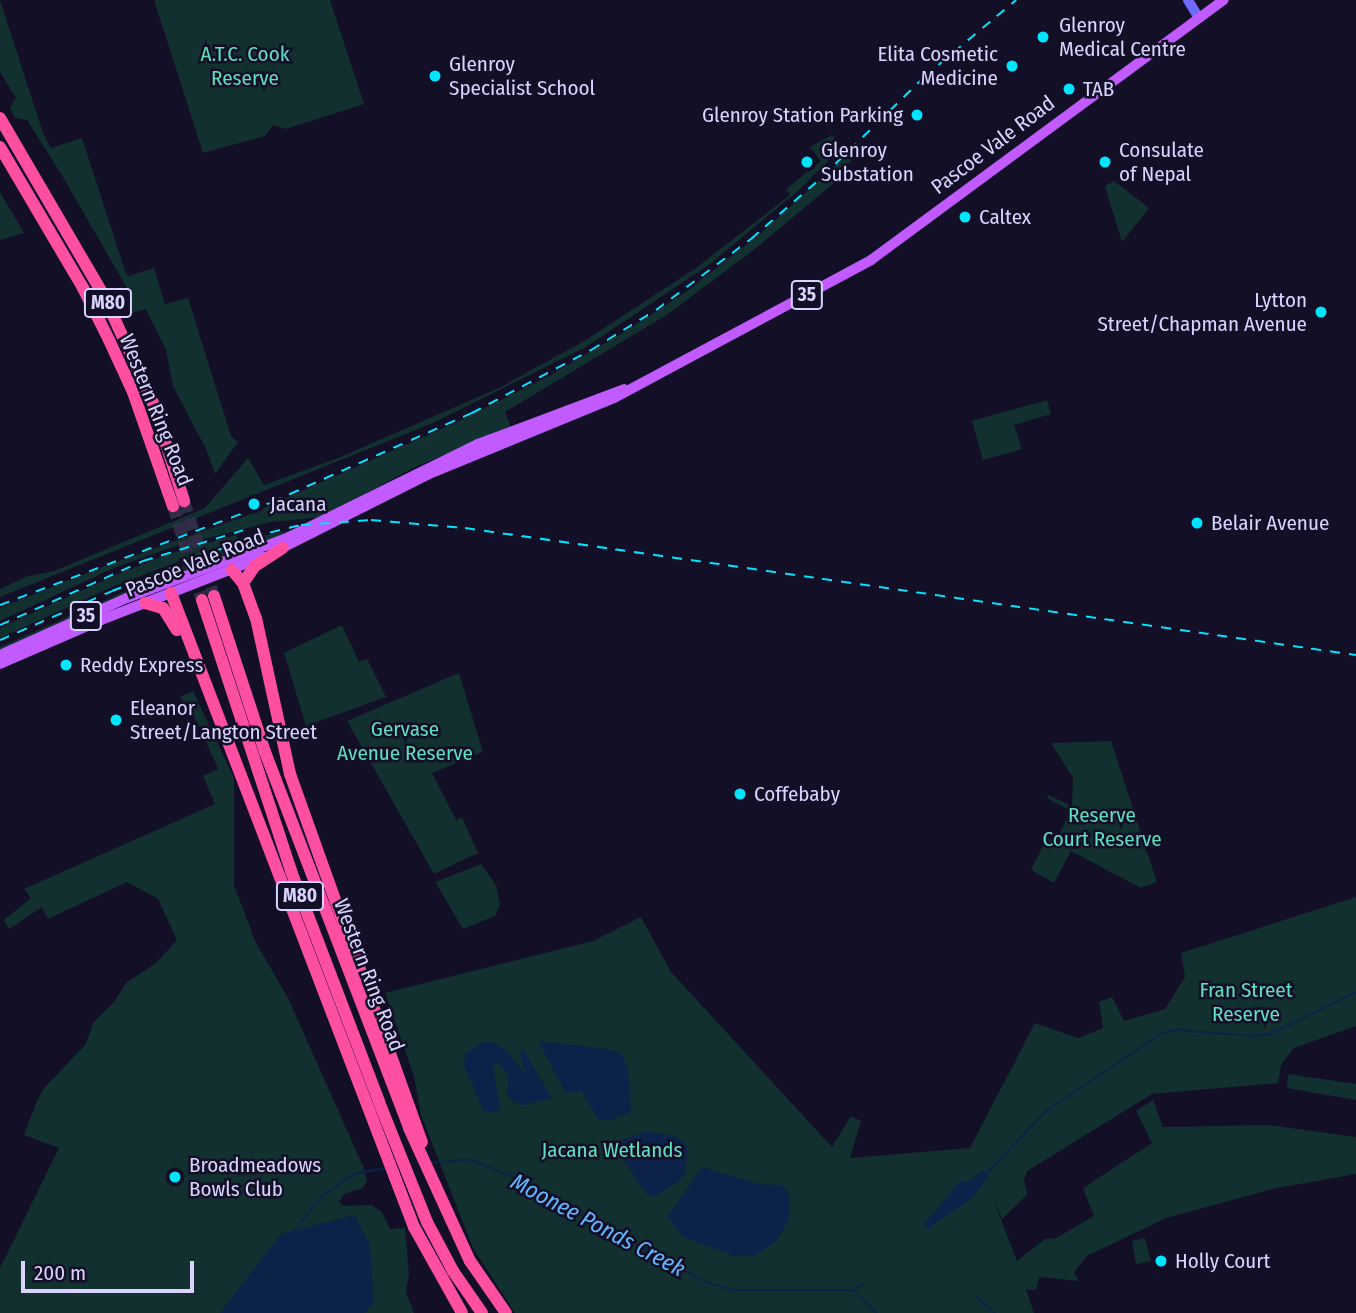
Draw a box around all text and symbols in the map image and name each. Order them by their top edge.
place label: Glenroy Medical Centre [1059,12,1186,62]
marker: Glenroy Medical Centre [1033,27,1053,47]
park label: A.T.C. Cook Reserve [201,41,289,91]
place label: Elita Cosmetic Medicine [878,41,998,91]
place label: Glenroy Specialist School [449,51,595,101]
marker: Elita Cosmetic Medicine [1004,58,1020,74]
marker: Glenroy Specialist School [427,68,443,84]
place label: TAB [1083,76,1114,102]
marker: TAB [1061,81,1077,97]
street label: Pascoe Vale Road [926,90,1060,200]
place label: Glenroy Station Parking [702,102,903,128]
marker: Glenroy Station Parking [909,107,925,123]
place label: Glenroy Substation [821,137,914,187]
place label: Consulate of Nepal [1119,137,1204,187]
marker: Glenroy Substation [799,154,815,170]
marker: Consulate of Nepal [1097,154,1113,170]
place label: Caltex [979,204,1031,230]
marker: Caltex [957,209,973,225]
road number: 35 [790,280,824,310]
place label: Lytton Street/Chapman Avenue [1097,287,1307,337]
road number: M80 [84,288,132,318]
marker: Lytton Street/Chapman Avenue [1313,304,1329,320]
street label: Western Ring Road [114,331,198,489]
place label: Jacana [270,491,326,517]
marker: Jacana [244,494,264,514]
place label: Belair Avenue [1211,510,1329,536]
marker: Belair Avenue [1189,515,1205,531]
street label: Pascoe Vale Road [122,524,268,602]
road number: 35 [68,600,104,632]
place label: Reddy Express [80,652,203,678]
marker: Reddy Express [58,657,74,673]
place label: Eleanor Street/Langton Street [130,695,317,745]
marker: Eleanor Street/Langton Street [108,712,124,728]
park label: Gervase Avenue Reserve [337,716,473,766]
place label: Coffebaby [754,781,840,807]
marker: Coffebaby [732,786,748,802]
park label: Reserve Court Reserve [1042,802,1162,852]
road number: M80 [276,880,324,912]
street label: Western Ring Road [328,895,410,1055]
park label: Fran Street Reserve [1199,977,1293,1027]
park label: Jacana Wetlands [542,1137,682,1163]
place label: Broadmeadows Bowls Club [189,1152,321,1202]
water label: Moonee Ponds Creek [506,1167,690,1283]
marker: Broadmeadows Bowls Club [167,1169,183,1185]
scale bar [24,1246,198,1290]
place label: Holly Court [1175,1248,1270,1274]
marker: Holly Court [1153,1253,1169,1269]
text: 200 m [34,1260,86,1286]

